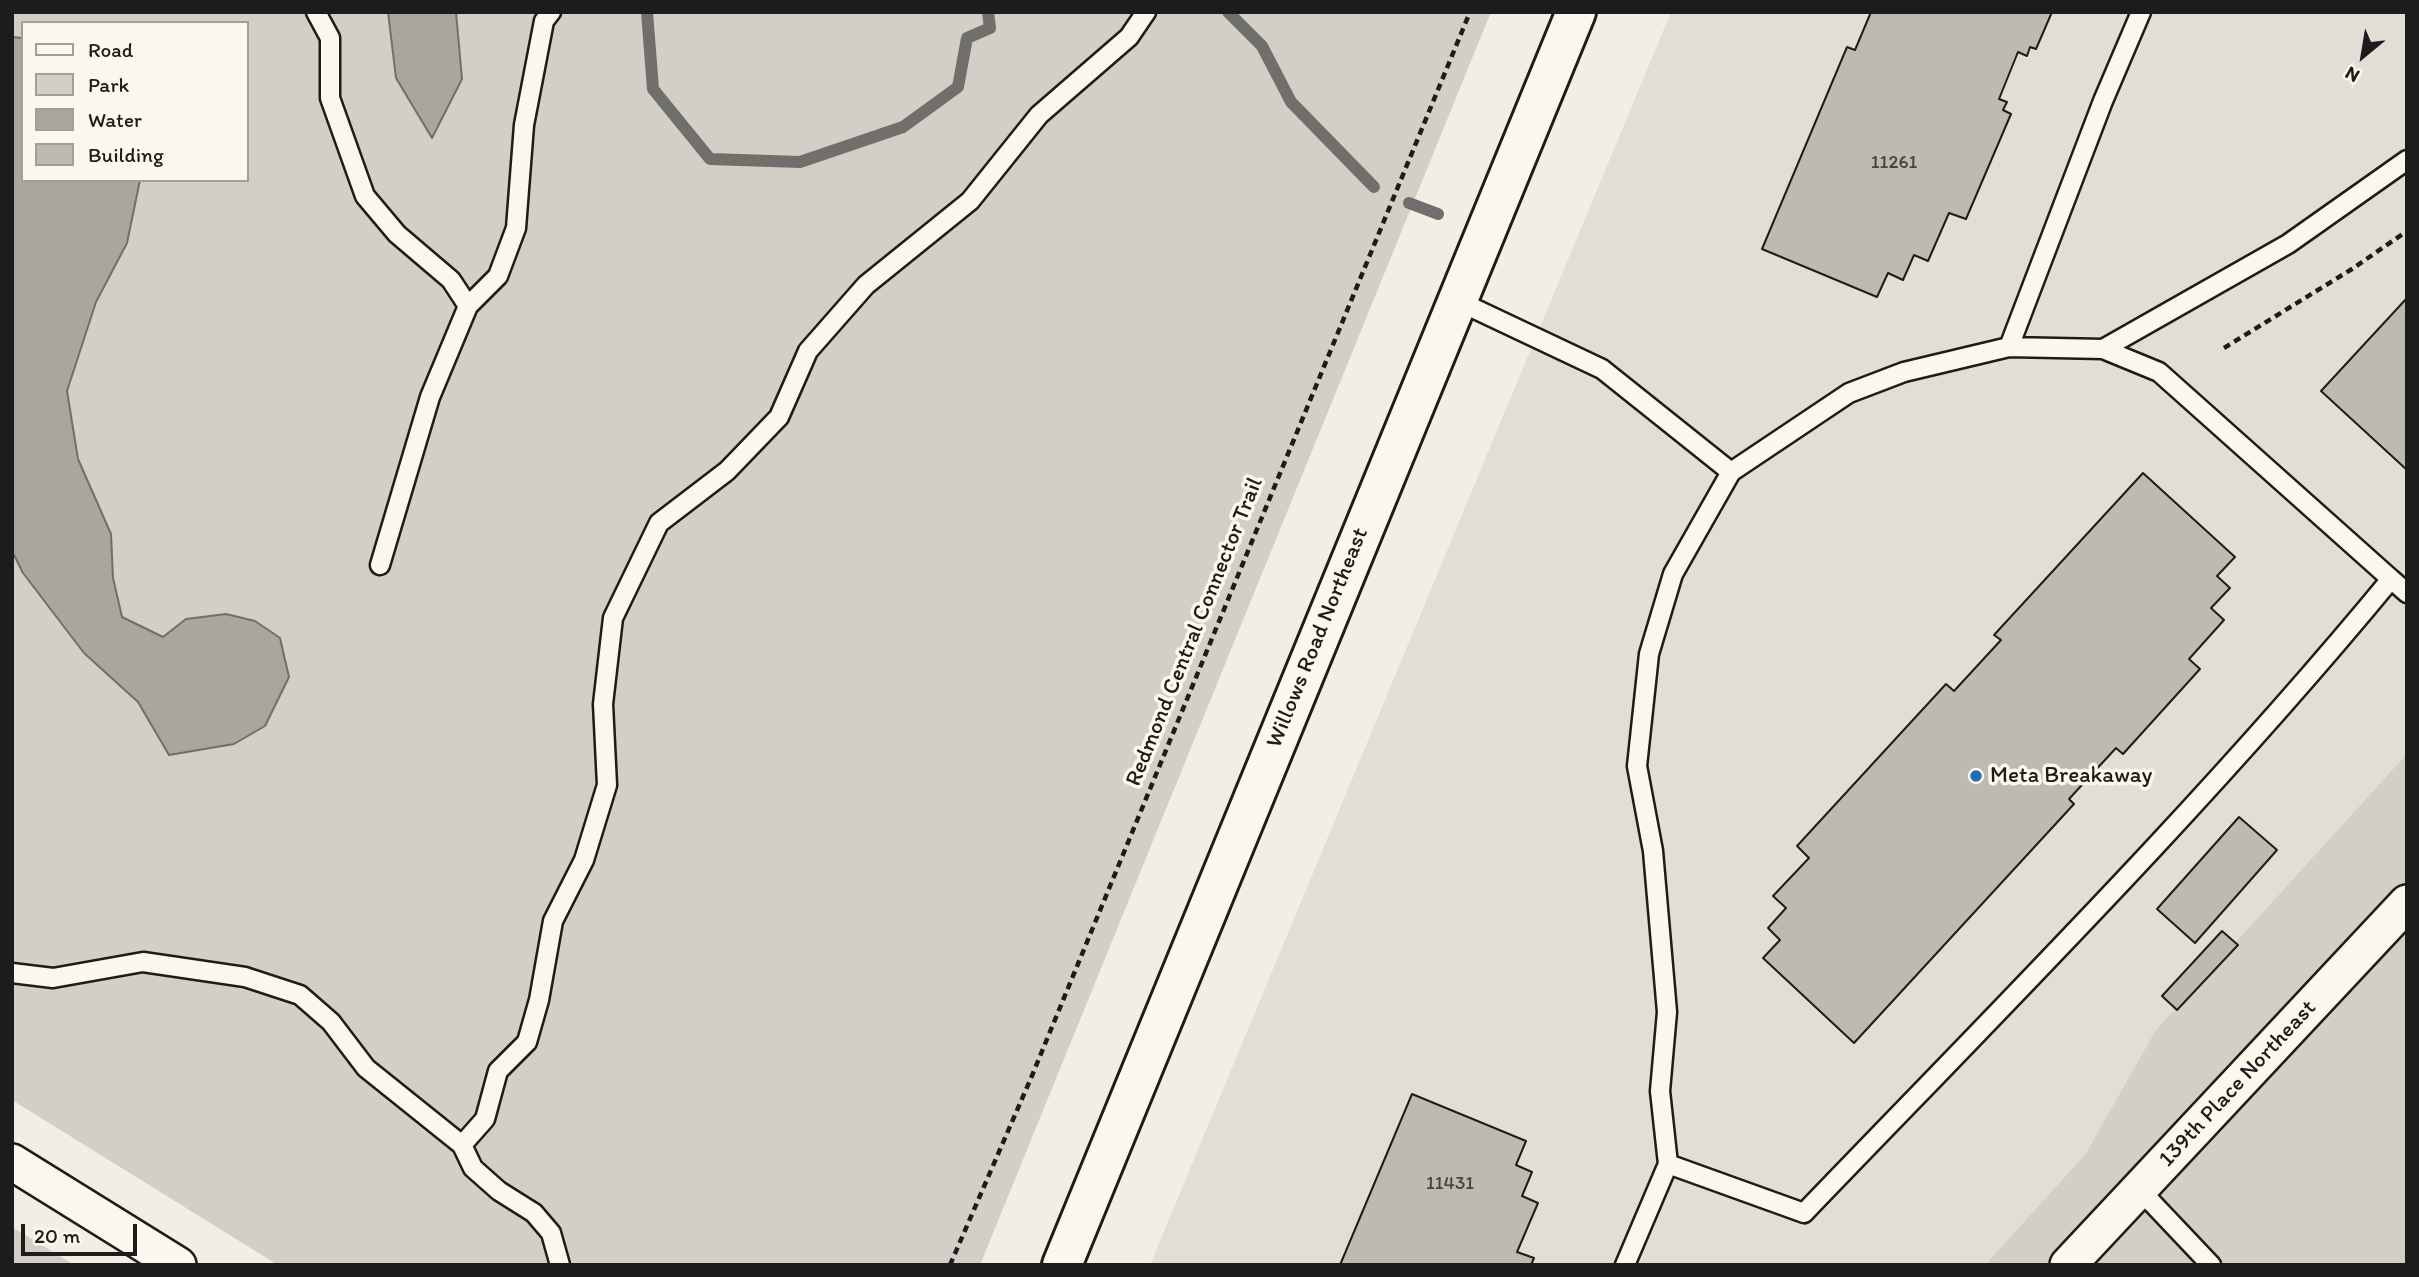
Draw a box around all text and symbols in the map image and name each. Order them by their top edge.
legend [21,21,248,182]
north arrow [2328,21,2398,91]
text: Road [88,37,133,62]
text: N [2341,61,2364,88]
text: Park [88,72,129,97]
text: Water [88,107,142,132]
text: Building [88,142,164,167]
house number: 11261 [1871,152,1917,174]
street label: Redmond Central Connector Trail [1120,474,1270,790]
street label: Willows Road Northeast [1261,524,1375,752]
place label: Meta Breakaway [1990,762,2152,790]
marker: Meta Breakaway [1968,768,1984,784]
street label: 139th Place Northeast [2154,995,2322,1173]
house number: 11431 [1426,1173,1474,1195]
scale bar [24,1210,140,1254]
text: 20 m [34,1223,80,1248]

